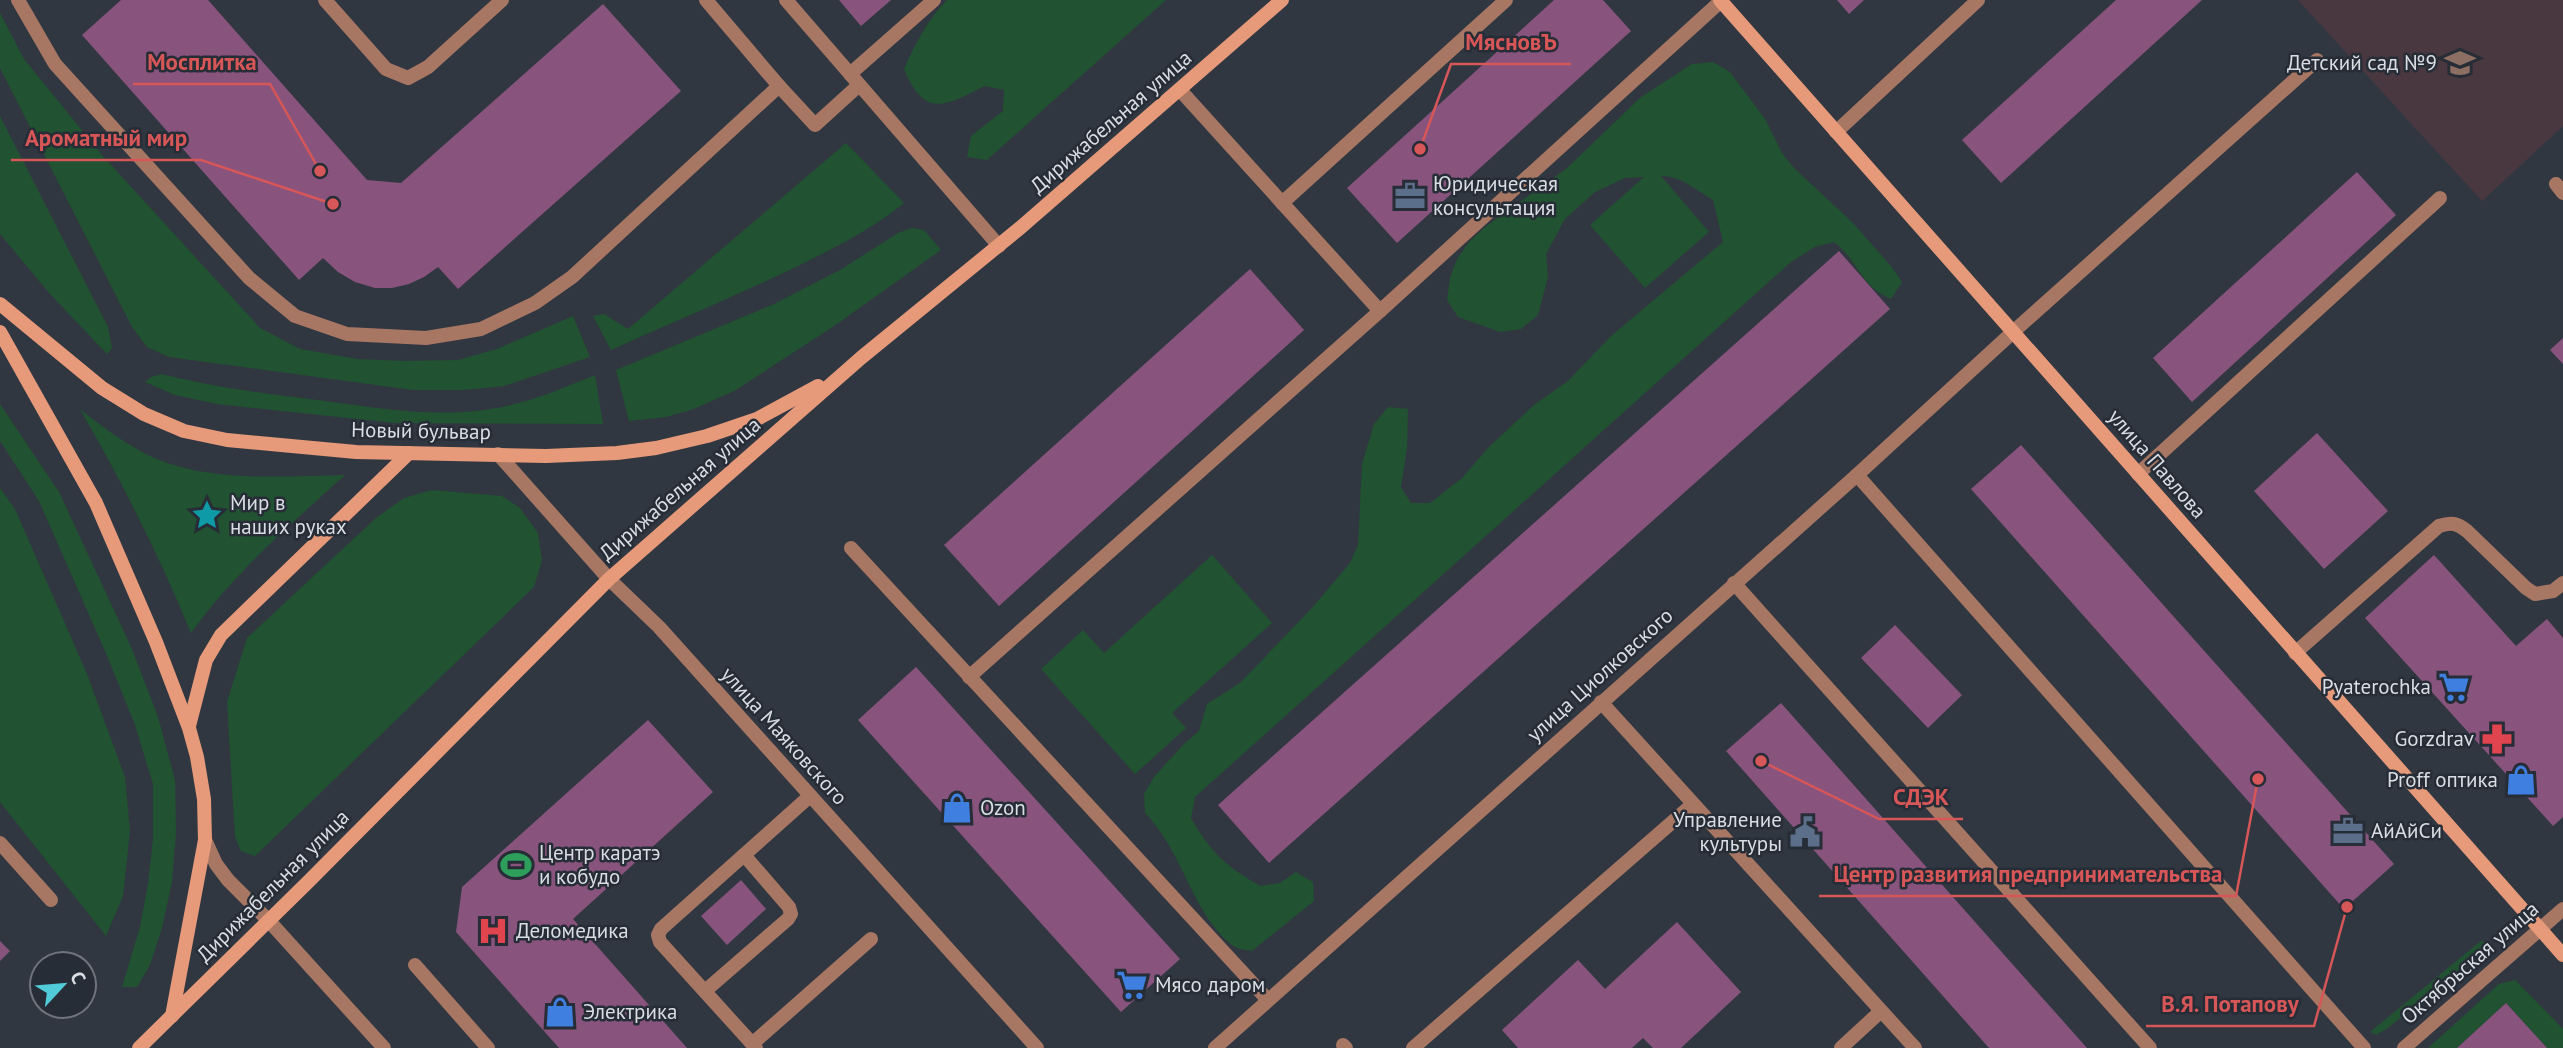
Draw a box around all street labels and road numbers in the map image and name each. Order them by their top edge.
street label: Дирижабельная улица [1024,44,1197,199]
street label: улица Павлова [2102,403,2212,524]
street label: Дирижабельная улица [593,411,766,566]
street label: Новый бульвар [351,416,491,445]
street label: улица Циолковского [1521,602,1678,747]
street label: улица Маяковского [715,661,854,810]
street label: Дирижабельная улица [191,804,355,968]
street label: Октябрьская улица [2395,895,2544,1030]

